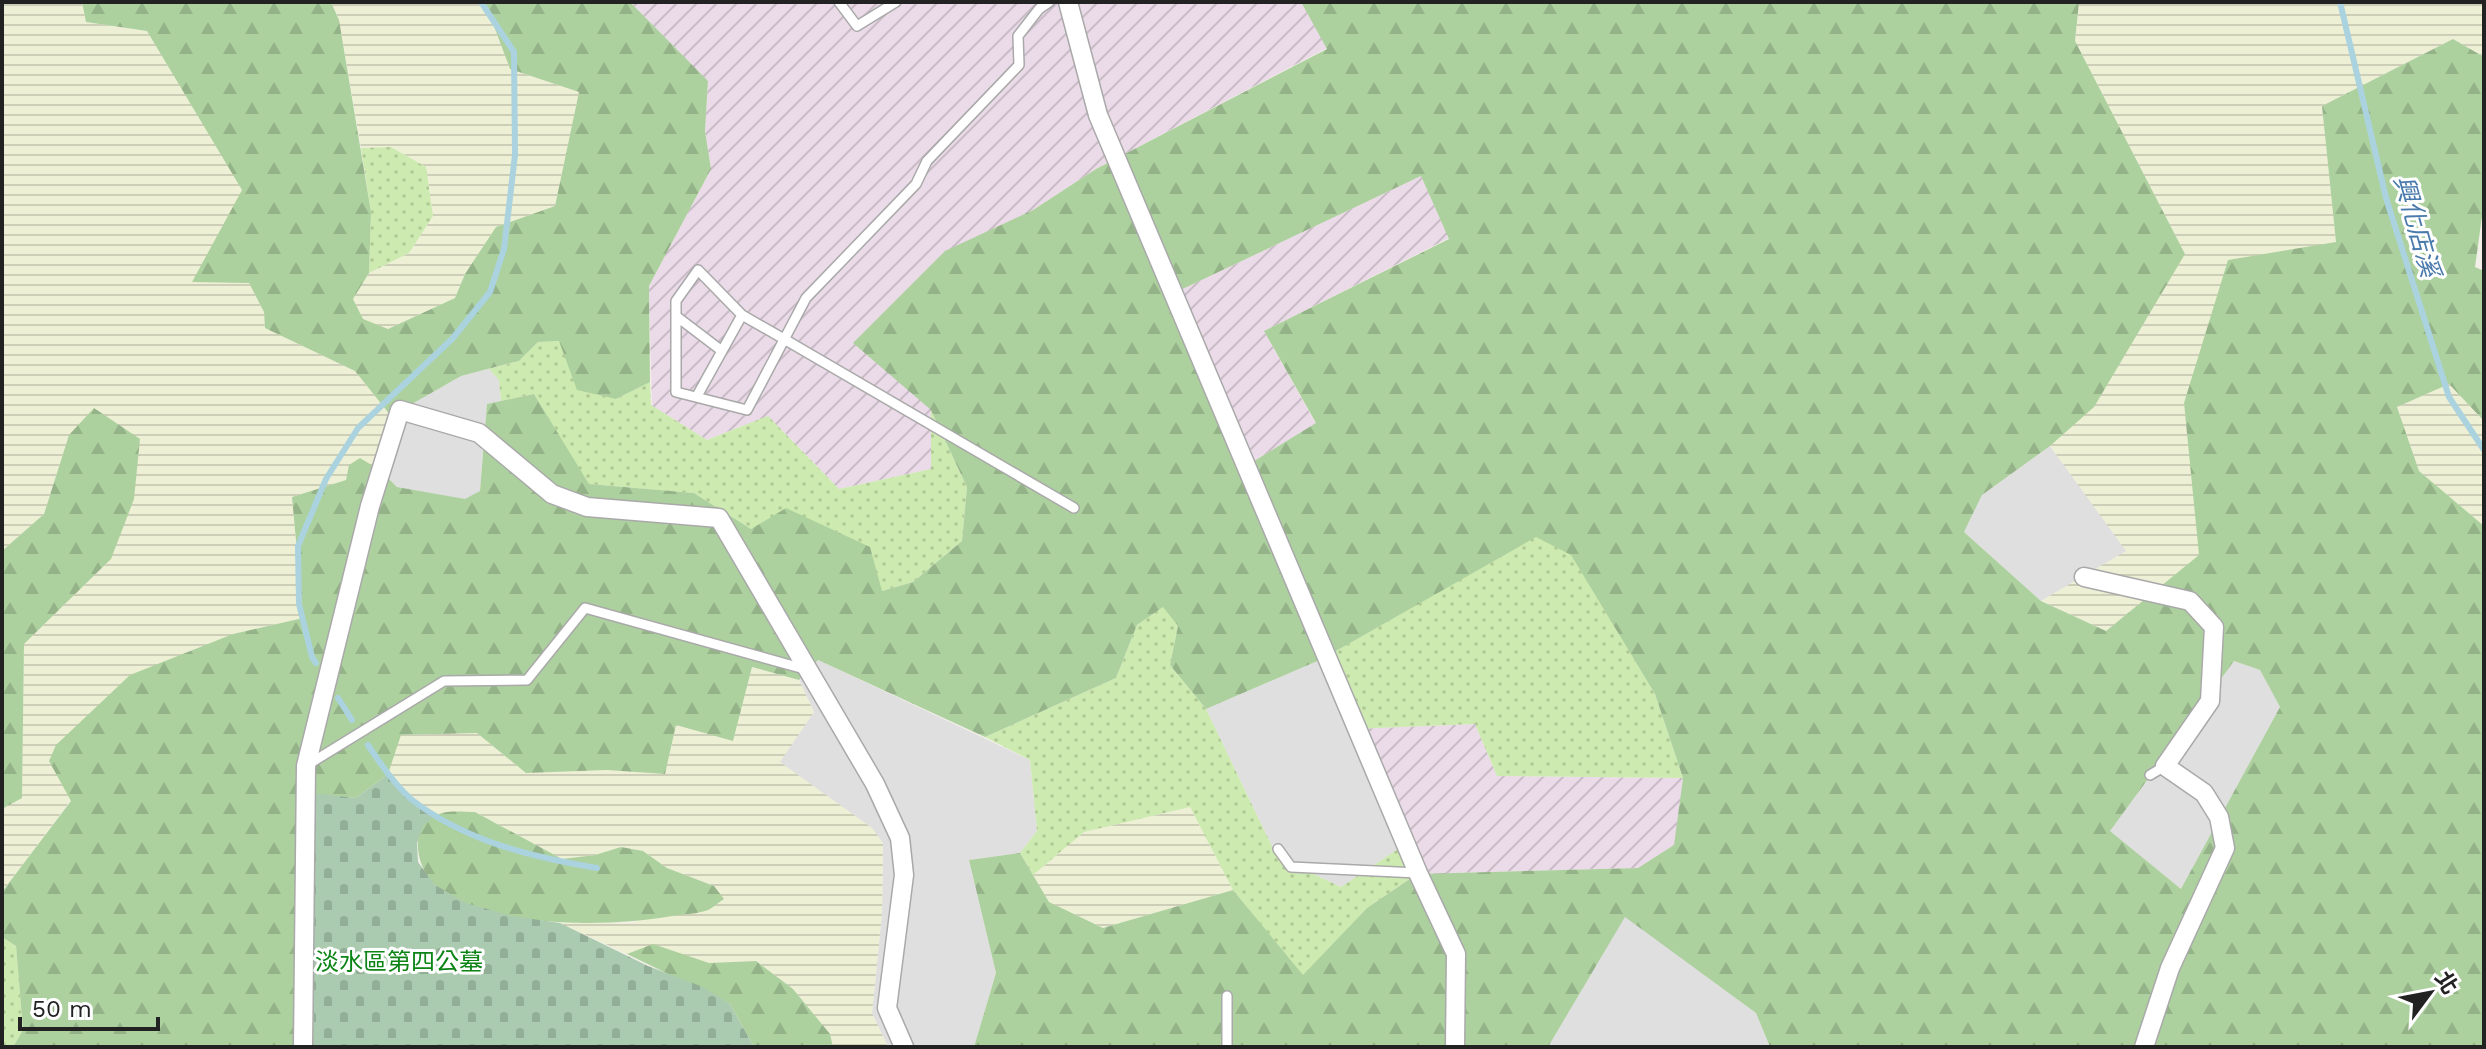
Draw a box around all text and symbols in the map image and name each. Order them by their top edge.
water label: 興化店溪 [2388,172,2447,284]
park label: 淡水區第四公墓 [315,948,483,976]
north arrow [2390,953,2470,1033]
text: 北 [2430,967,2463,999]
scale bar [20,981,158,1031]
text: 50 m [32,995,92,1023]

